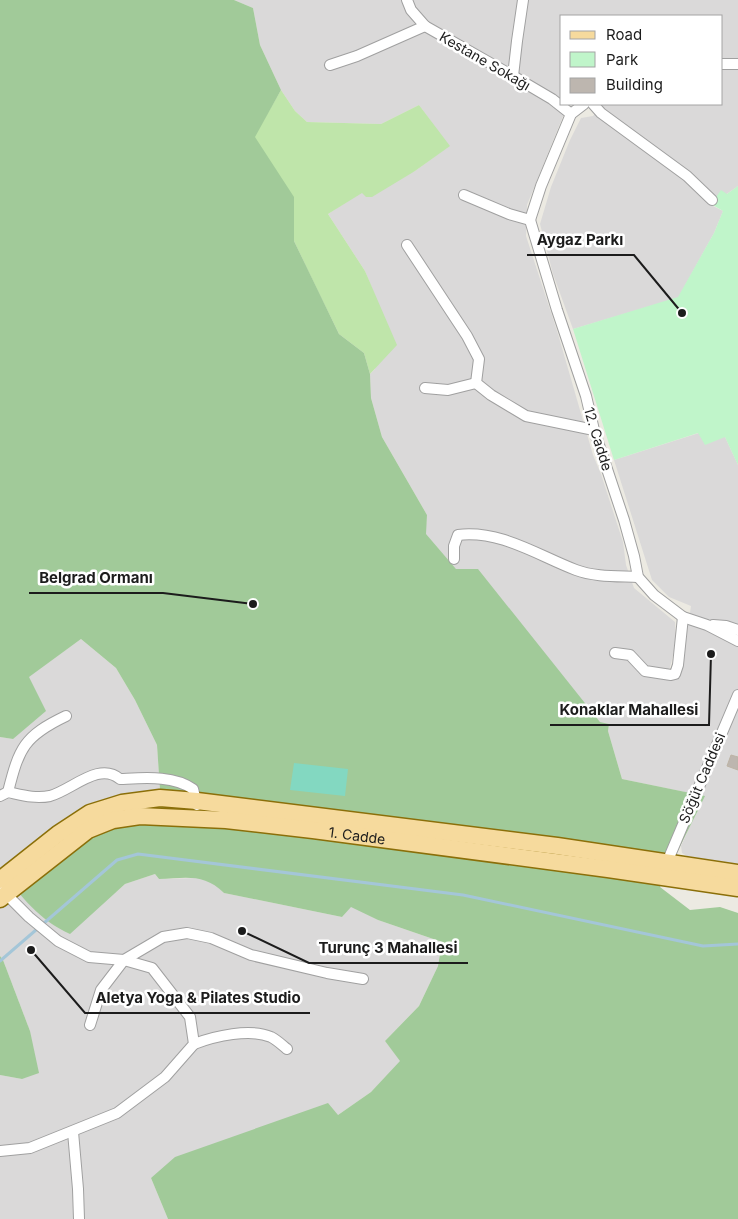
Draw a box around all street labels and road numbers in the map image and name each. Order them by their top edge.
street label: Kestane Sokağı [437,28,534,93]
street label: 12. Cadde [581,405,616,473]
street label: Söğüt Caddesi [675,730,728,826]
street label: 1. Cadde [328,823,386,847]

